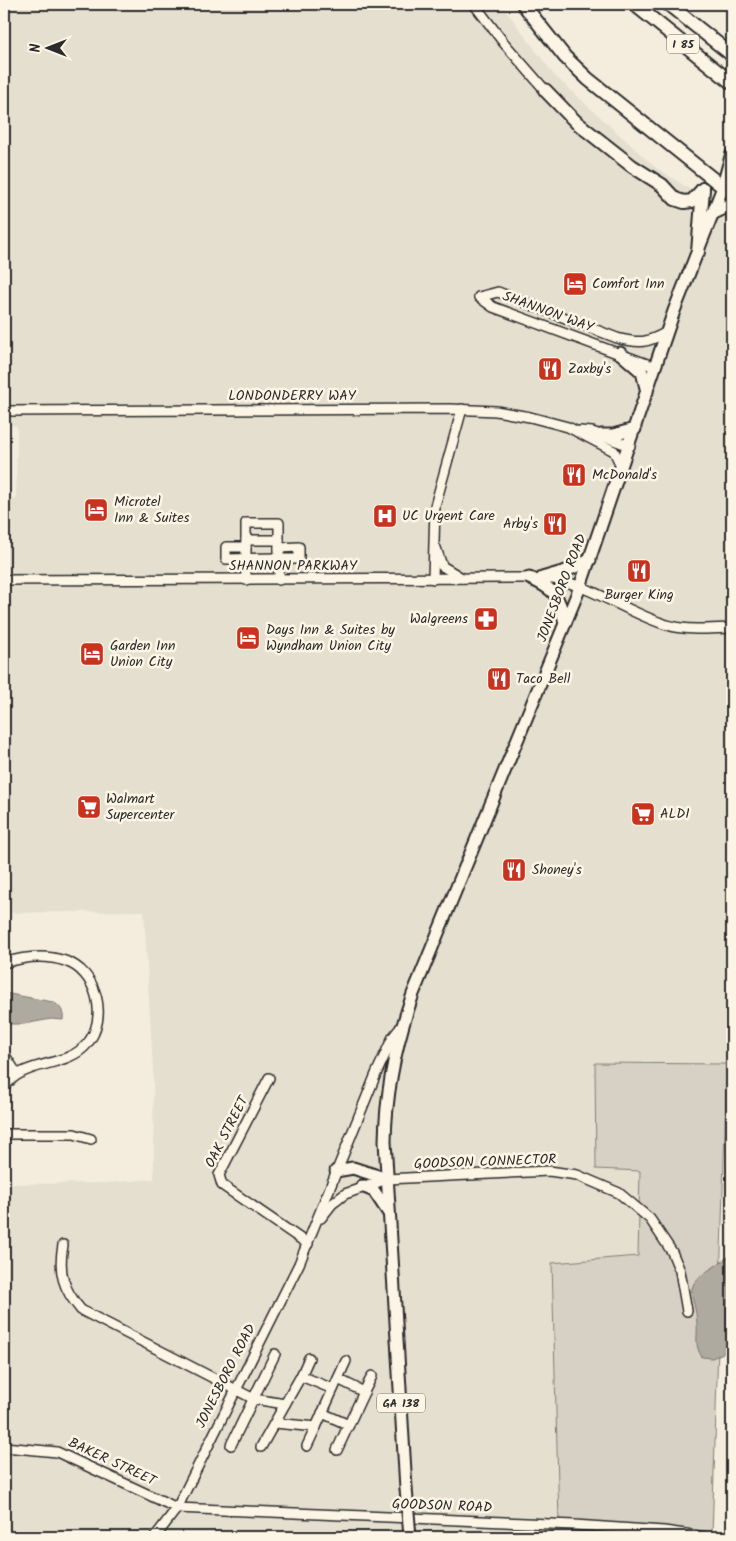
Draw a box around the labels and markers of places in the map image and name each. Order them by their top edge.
hotel icon: Comfort Inn [562,271,588,297]
place label: Comfort Inn [592,273,664,295]
restaurant icon: Zaxby's [537,356,563,382]
place label: Zaxby's [568,358,611,380]
restaurant icon: McDonald's [561,462,587,488]
place label: McDonald's [592,464,657,486]
place label: Microtel Inn & Suites [114,491,190,529]
hotel icon: Microtel Inn & Suites [83,497,109,523]
hospital icon: UC Urgent Care [372,503,398,529]
place label: UC Urgent Care [402,505,495,527]
restaurant icon: Arby's [542,511,568,537]
place label: Arby's [503,513,538,535]
restaurant icon: Burger King [626,558,652,584]
place label: Burger King [604,584,674,606]
pharmacy icon: Walgreens [473,606,499,632]
place label: Walgreens [410,608,468,630]
place label: Days Inn & Suites by Wyndham Union City [266,619,395,657]
hotel icon: Days Inn & Suites by Wyndham Union City [235,625,261,651]
place label: Garden Inn Union City [110,635,175,673]
hotel icon: Garden Inn Union City [79,641,105,667]
restaurant icon: Taco Bell [486,666,512,692]
place label: Taco Bell [516,668,571,690]
place label: Walmart Supercenter [106,788,176,826]
supermarket icon: Walmart Supercenter [76,794,102,820]
supermarket icon: ALDI [630,801,656,827]
place label: ALDI [660,803,690,825]
restaurant icon: Shoney's [501,857,527,883]
place label: Shoney's [532,859,582,881]

